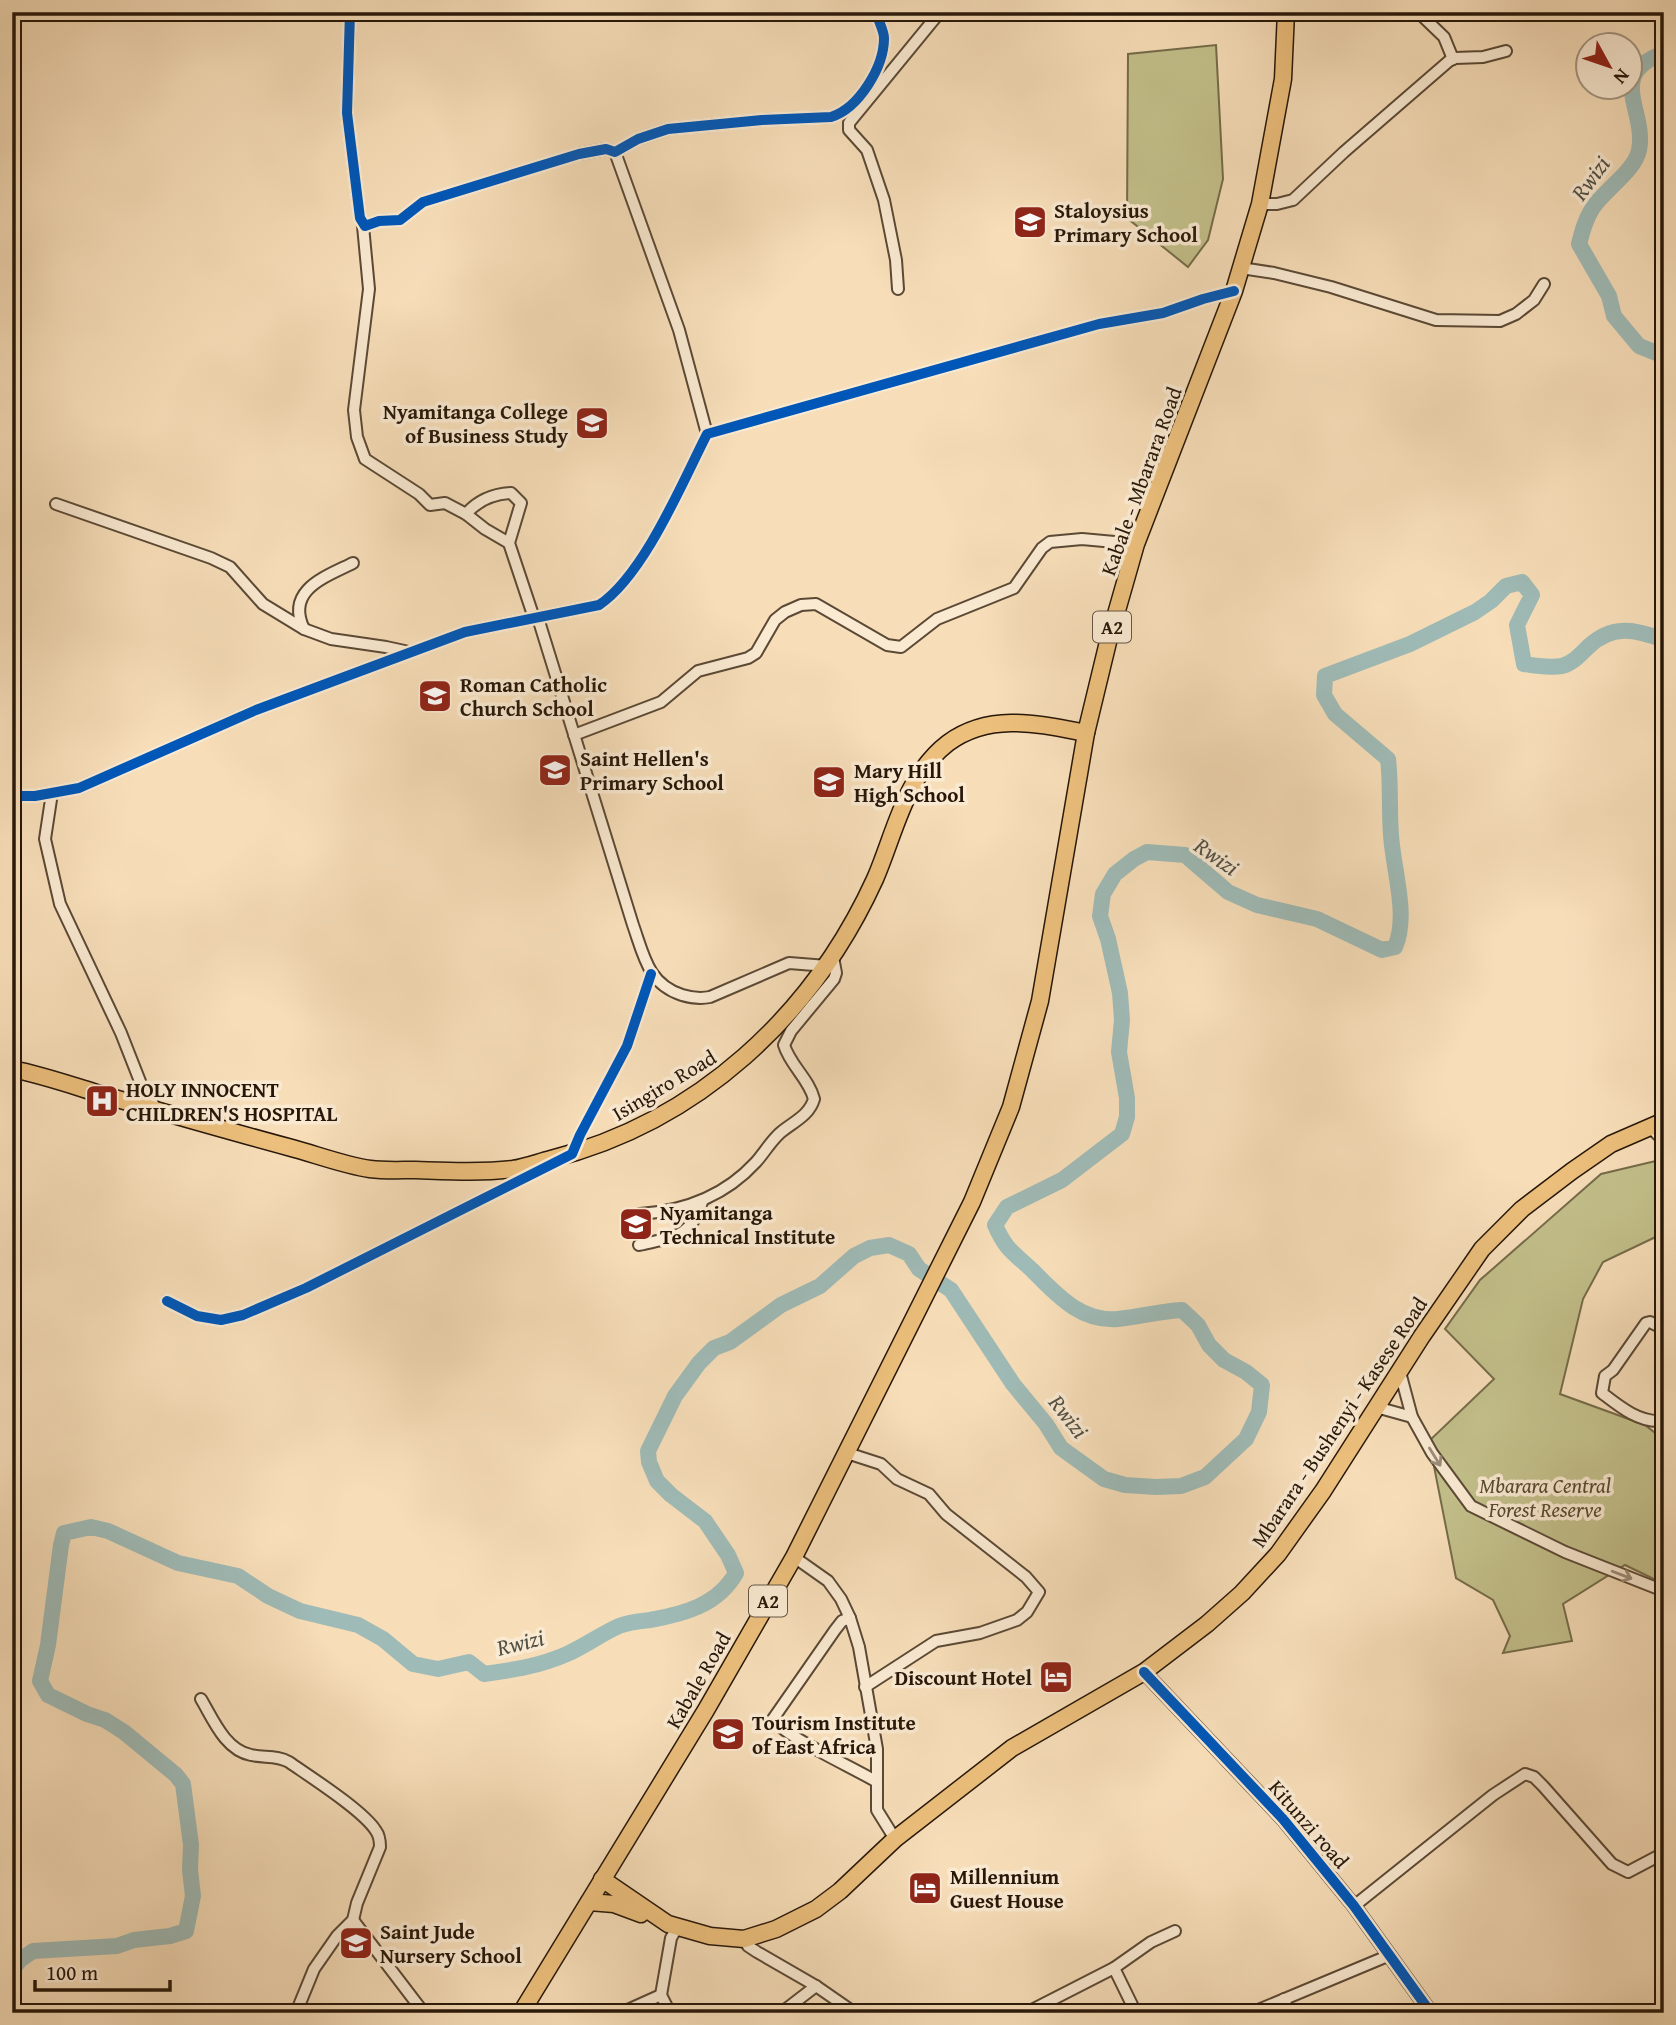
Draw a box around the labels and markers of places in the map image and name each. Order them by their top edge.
place label: Staloysius Primary School [1054,195,1198,250]
school or university icon: Staloysius Primary School [1011,203,1049,241]
place label: Nyamitanga College of Business Study [383,396,568,451]
school or university icon: Nyamitanga College of Business Study [573,404,611,442]
place label: Roman Catholic Church School [460,669,607,724]
school or university icon: Roman Catholic Church School [416,677,454,715]
place label: Saint Hellen's Primary School [580,743,724,798]
school or university icon: Saint Hellen's Primary School [536,751,574,789]
place label: Mary Hill High School [854,755,965,810]
school or university icon: Mary Hill High School [810,763,848,801]
place label: HOLY INNOCENT CHILDREN'S HOSPITAL [126,1074,338,1129]
hospital icon: HOLY INNOCENT CHILDREN'S HOSPITAL [83,1082,121,1120]
place label: Nyamitanga Technical Institute [660,1197,835,1252]
school or university icon: Nyamitanga Technical Institute [617,1205,655,1243]
hotel icon: Discount Hotel [1037,1658,1075,1696]
place label: Discount Hotel [894,1662,1032,1693]
place label: Tourism Institute of East Africa [752,1707,916,1762]
school or university icon: Tourism Institute of East Africa [709,1715,747,1753]
place label: Millennium Guest House [950,1861,1064,1916]
hotel icon: Millennium Guest House [906,1869,944,1907]
place label: Saint Jude Nursery School [380,1916,522,1971]
school or university icon: Saint Jude Nursery School [337,1924,375,1962]

